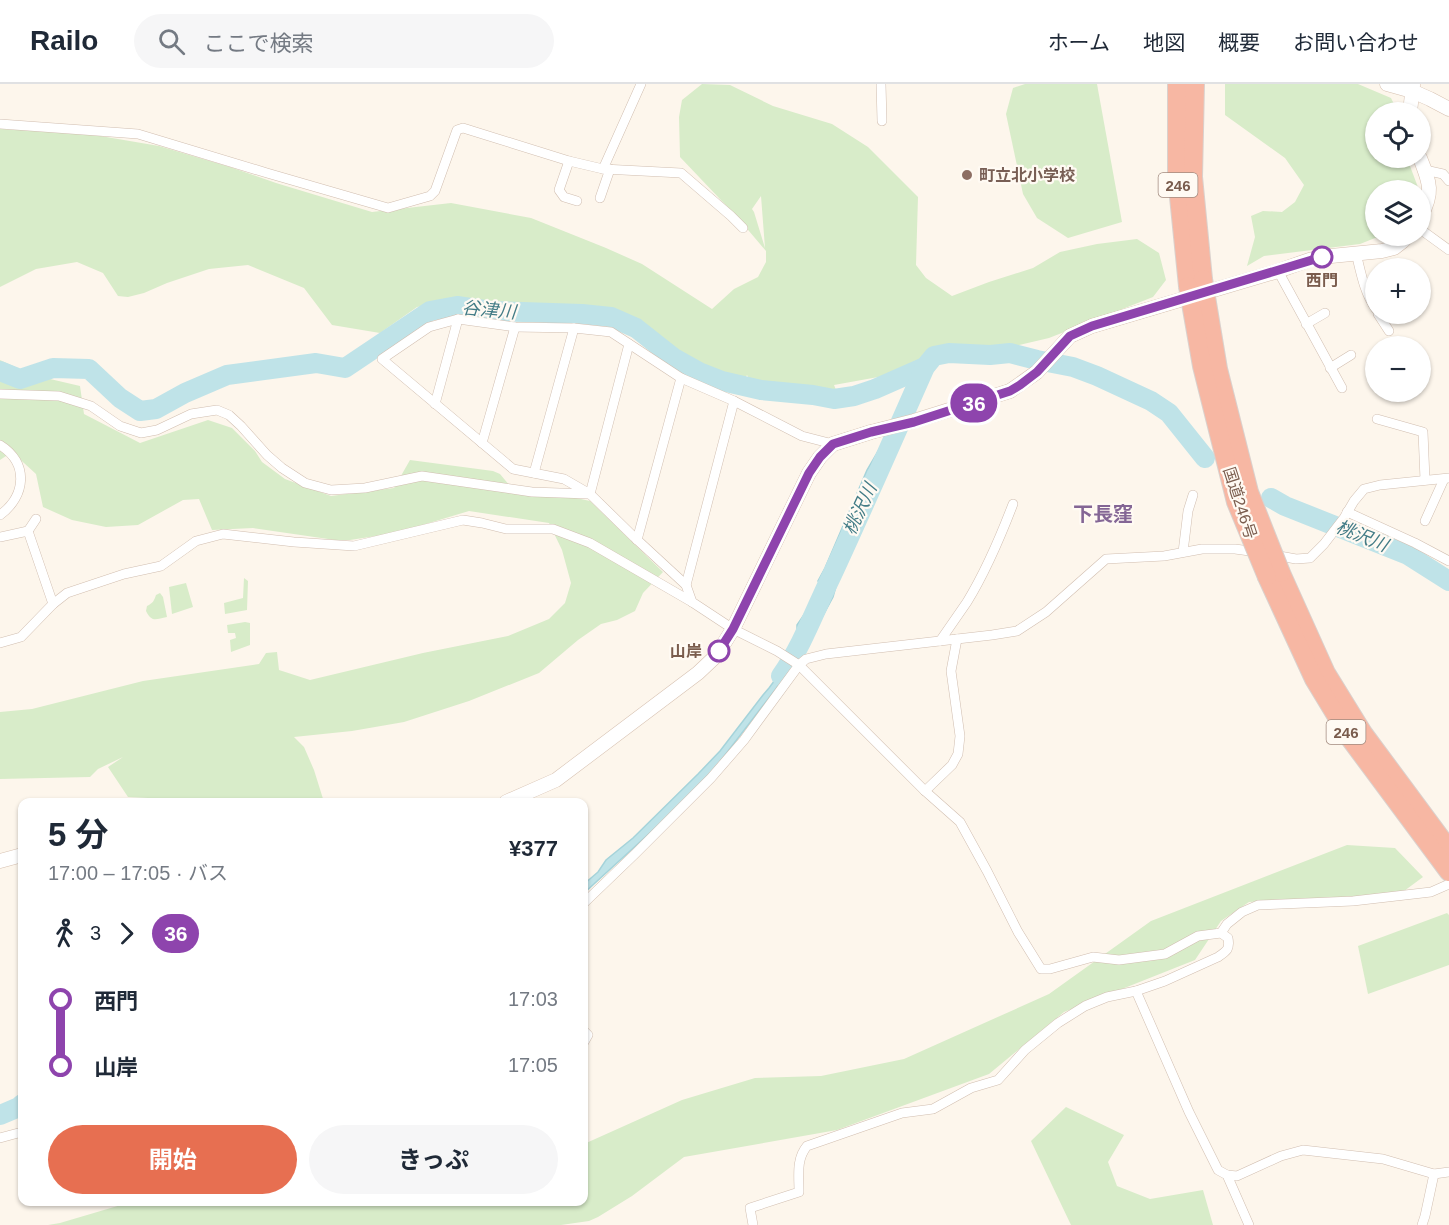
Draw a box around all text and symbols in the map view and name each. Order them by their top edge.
search box [134,14,554,68]
text: Railo [30,25,98,56]
icon: search [155,25,188,58]
text: ここで検索 [203,31,313,56]
text: ホーム [1048,31,1110,54]
text: 地図 [1143,31,1185,54]
text: 概要 [1218,31,1260,54]
text: お問い合わせ [1293,31,1419,54]
map controls [1365,102,1431,402]
button: locate [1365,102,1431,168]
place label: 町立北小学校 [979,167,1075,184]
marker: 町立北小学校 [960,168,974,182]
road number: 246 [1158,173,1198,197]
button: layers [1365,180,1431,246]
marker: 西門 [1311,246,1333,268]
button: + [1365,258,1431,324]
place label: 西門 [1306,272,1338,289]
water label: 谷津川 [461,298,519,322]
button: − [1365,336,1431,402]
line badge: 36 [947,384,1001,422]
text: 36 [962,392,986,415]
street label: 国道246号 [1220,465,1260,541]
water label: 桃沢川 [840,478,881,538]
district label: 下長窪 [1073,503,1133,525]
water label: 桃沢川 [1333,517,1393,556]
marker: 山岸 [708,640,730,662]
place label: 山岸 [670,643,702,660]
road number: 246 [1326,720,1366,744]
text: 5 分 [48,816,109,853]
text: ¥377 [509,836,558,861]
text: 17:00 – 17:05 · バス [48,862,228,884]
icon: walk [48,917,81,950]
icon: forward [110,917,143,950]
text: 3 [90,922,101,944]
text: 36 [164,922,187,945]
text: 17:03 [508,988,558,1010]
text: 西門 [94,989,138,1014]
text: 17:05 [508,1054,558,1076]
text: 山岸 [94,1055,138,1080]
button: 開始 [48,1125,297,1194]
button: きっぷ [309,1125,558,1194]

